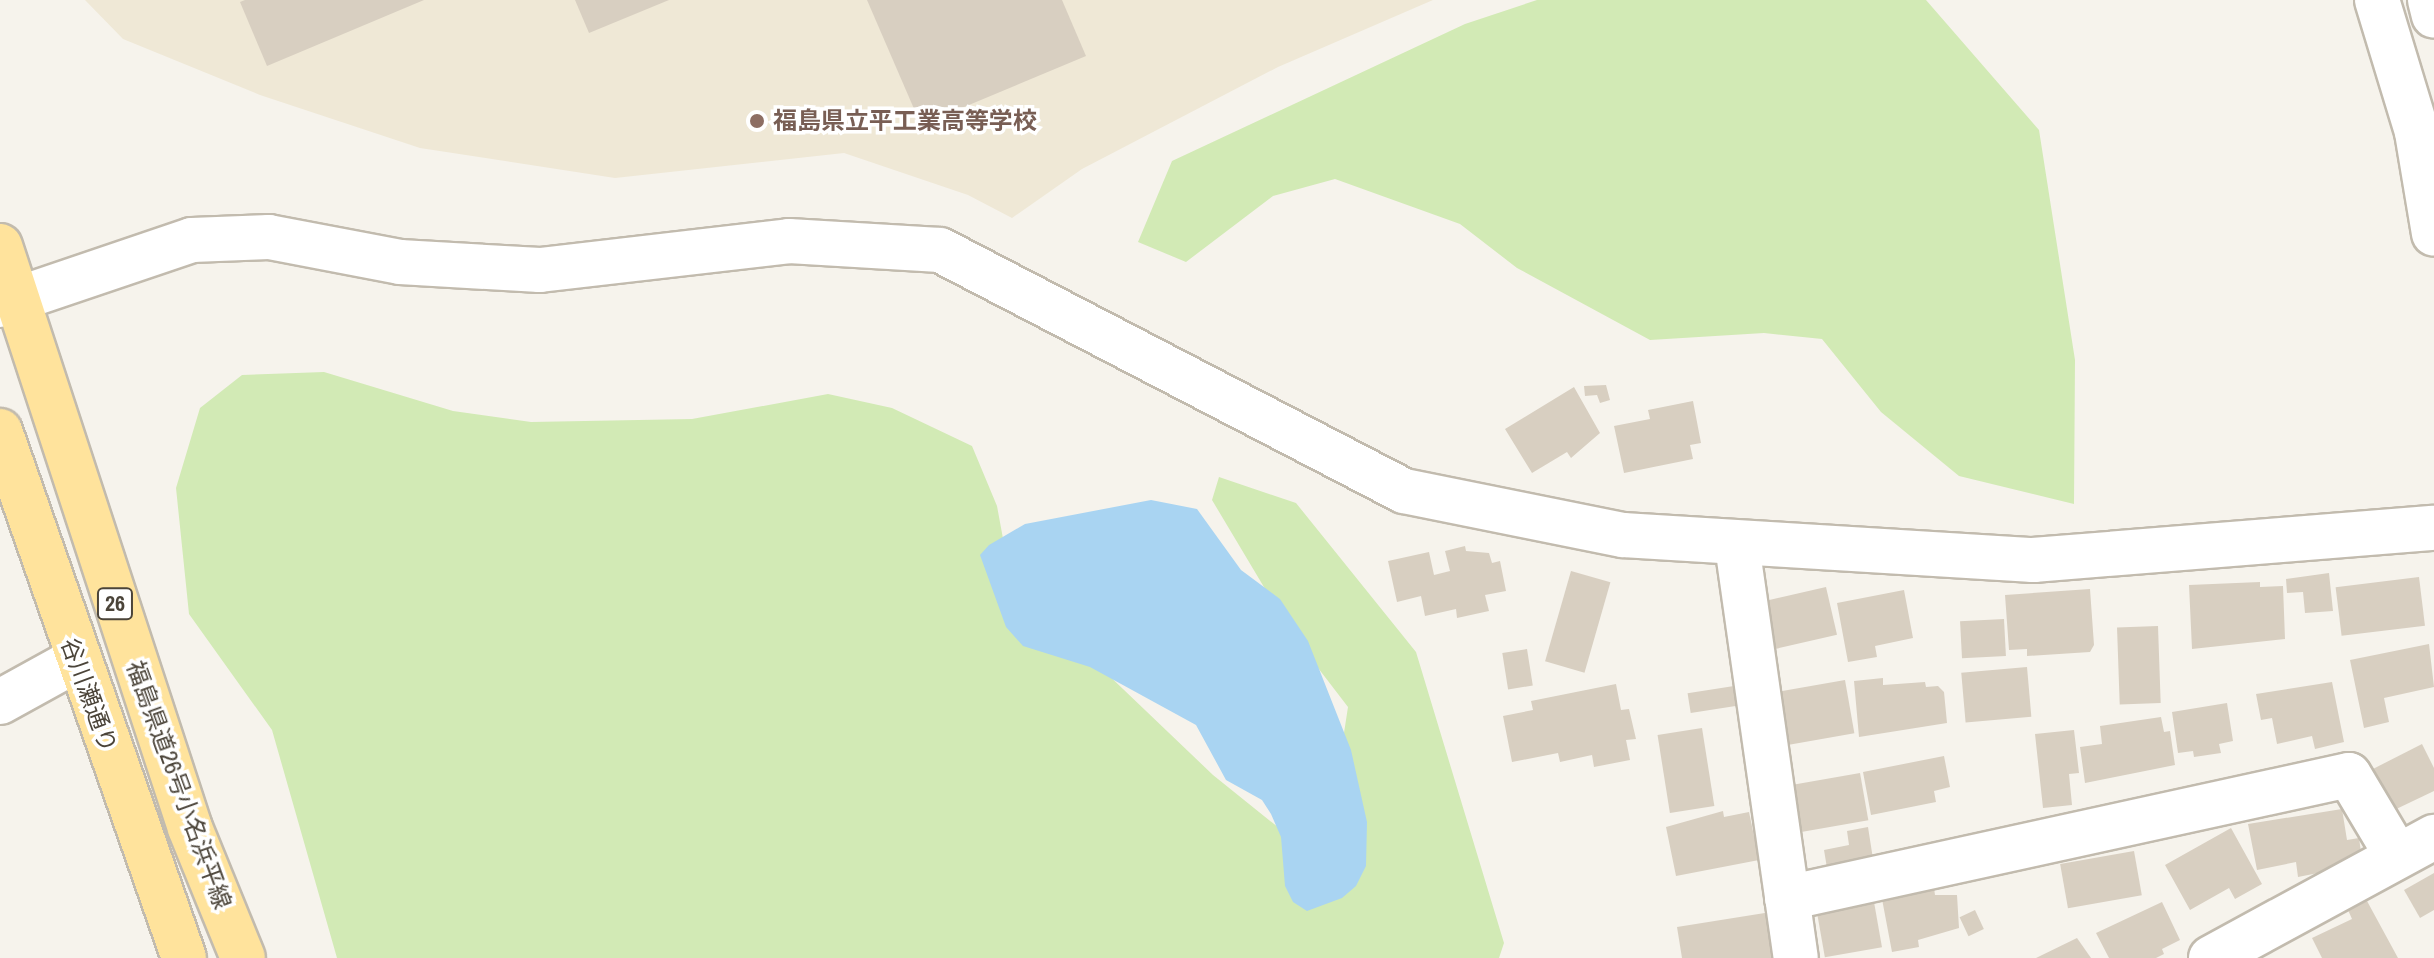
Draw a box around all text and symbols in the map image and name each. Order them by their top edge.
place label: 福島県立平工業高等学校 [773,107,1037,135]
marker: 福島県立平工業高等学校 [748,112,766,130]
road number: 26 [95,586,135,622]
street label: 谷川瀬通り [55,634,123,756]
street label: 福島県道26号小名浜平線 [121,657,237,913]

